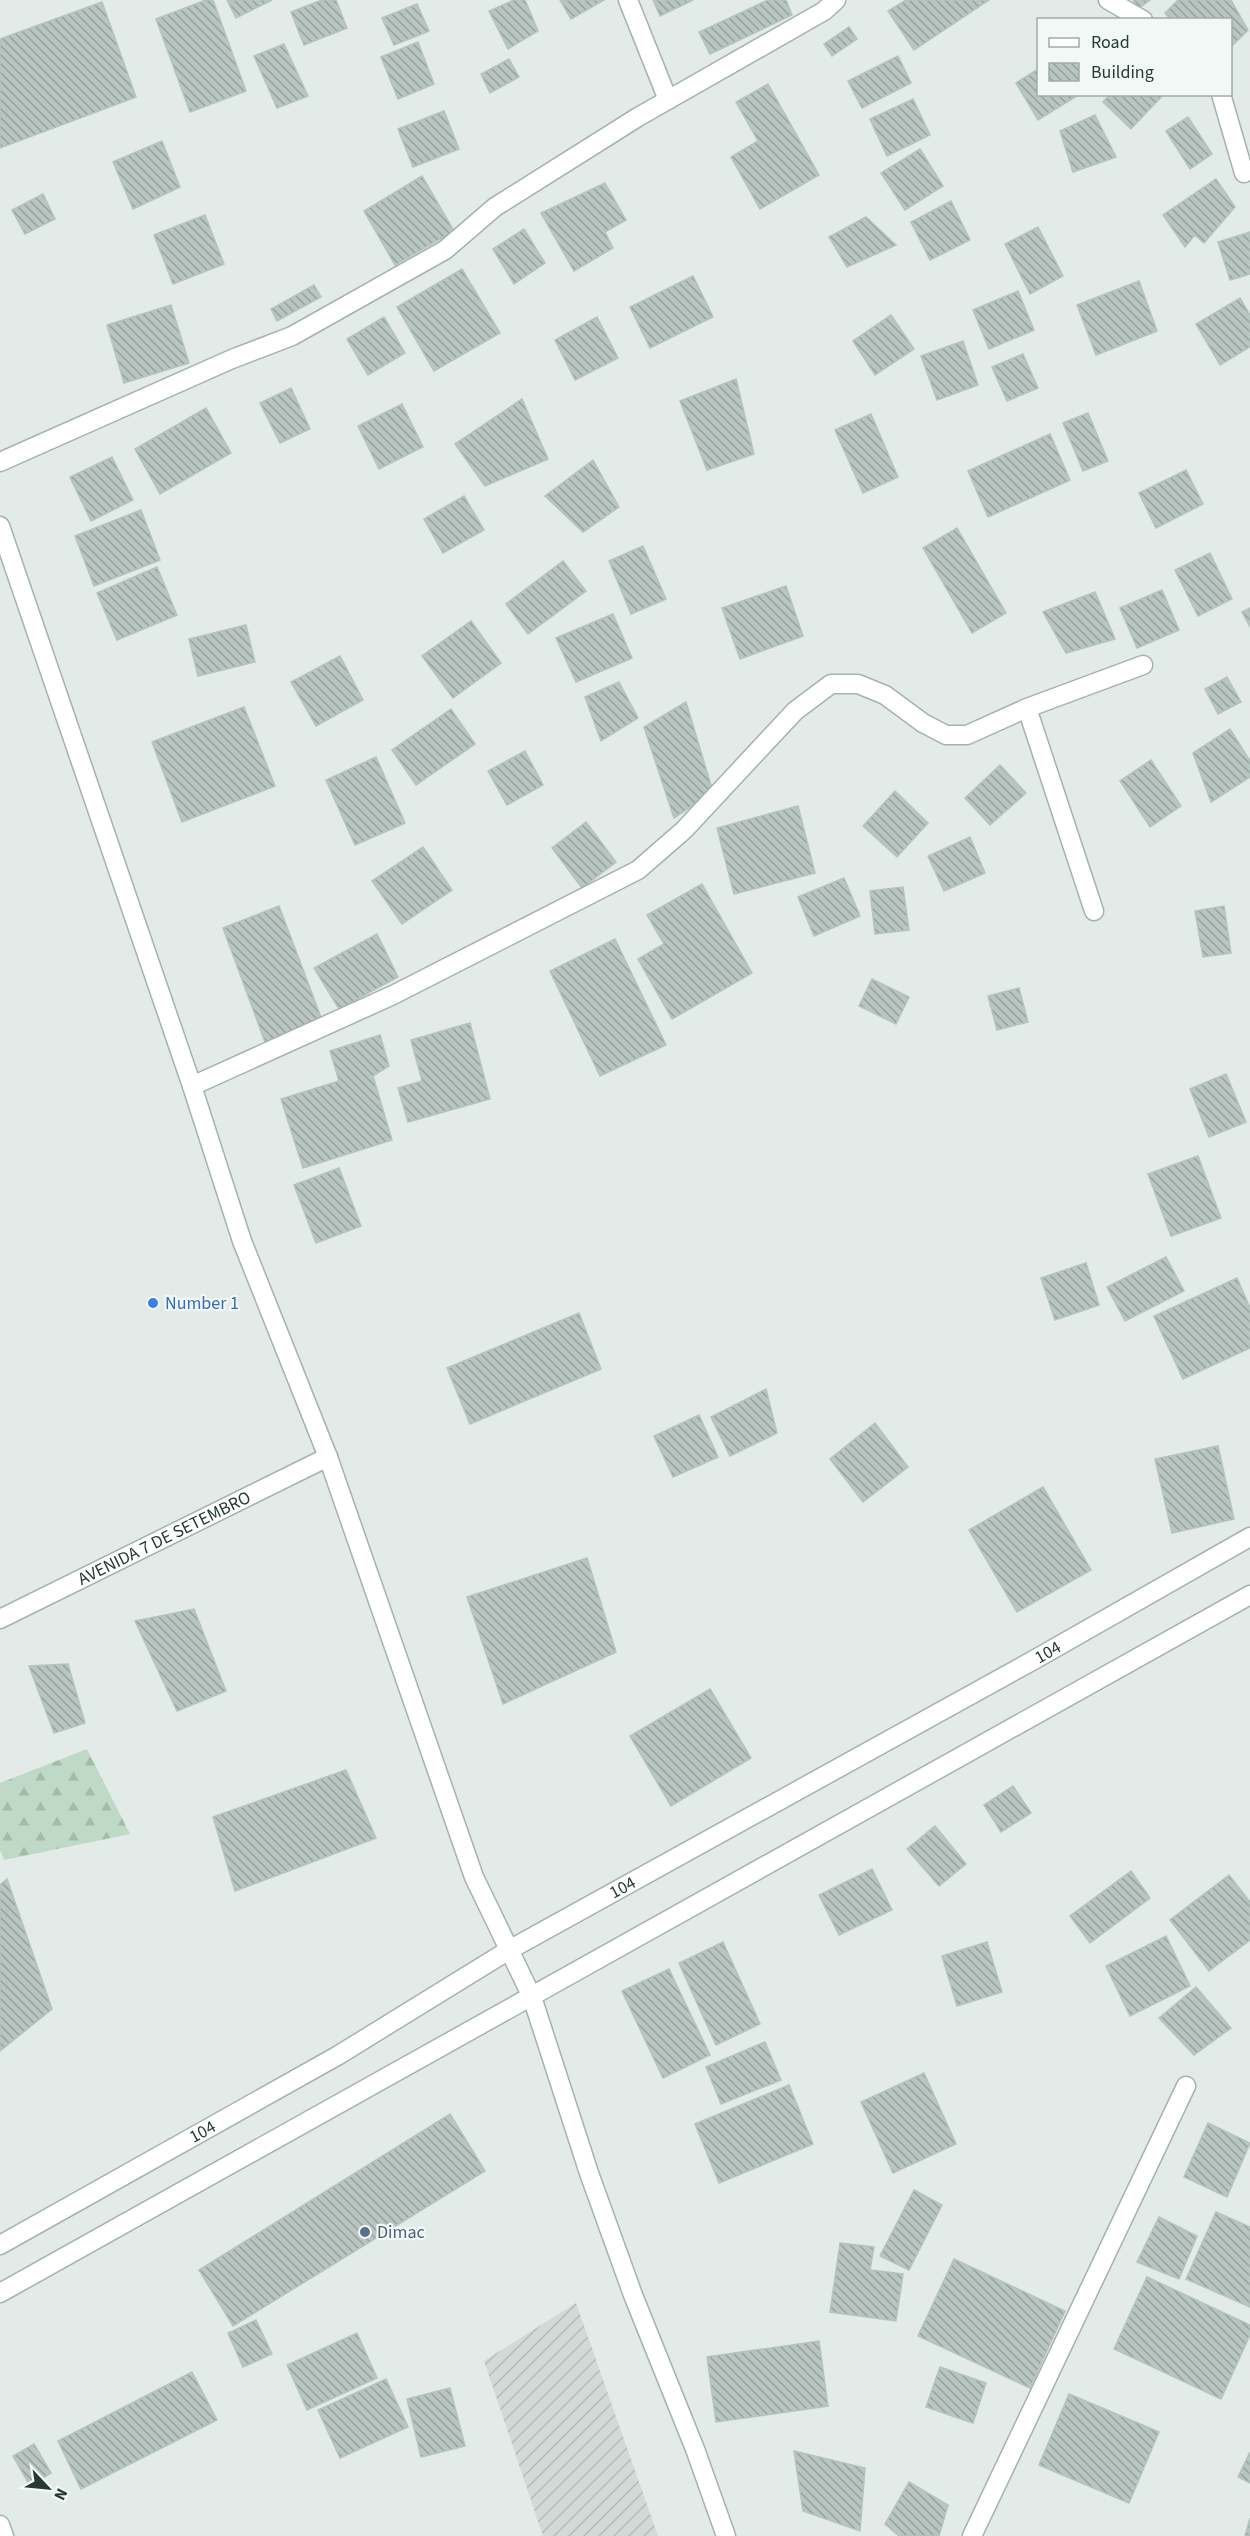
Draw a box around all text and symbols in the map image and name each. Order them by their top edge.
legend [1037,18,1232,96]
text: Road [1091,30,1130,55]
text: Building [1091,60,1154,85]
place label: Number 1 [165,1291,239,1316]
marker: Number 1 [146,1296,160,1310]
street label: AVENIDA 7 DE SETEMBRO [73,1485,255,1591]
street label: 104 [1030,1635,1066,1670]
street label: 104 [605,1870,640,1905]
street label: 104 [185,2114,220,2149]
place label: Dimac [377,2220,425,2245]
marker: Dimac [358,2225,372,2239]
north arrow [18,2458,78,2518]
text: N [48,2485,73,2504]

